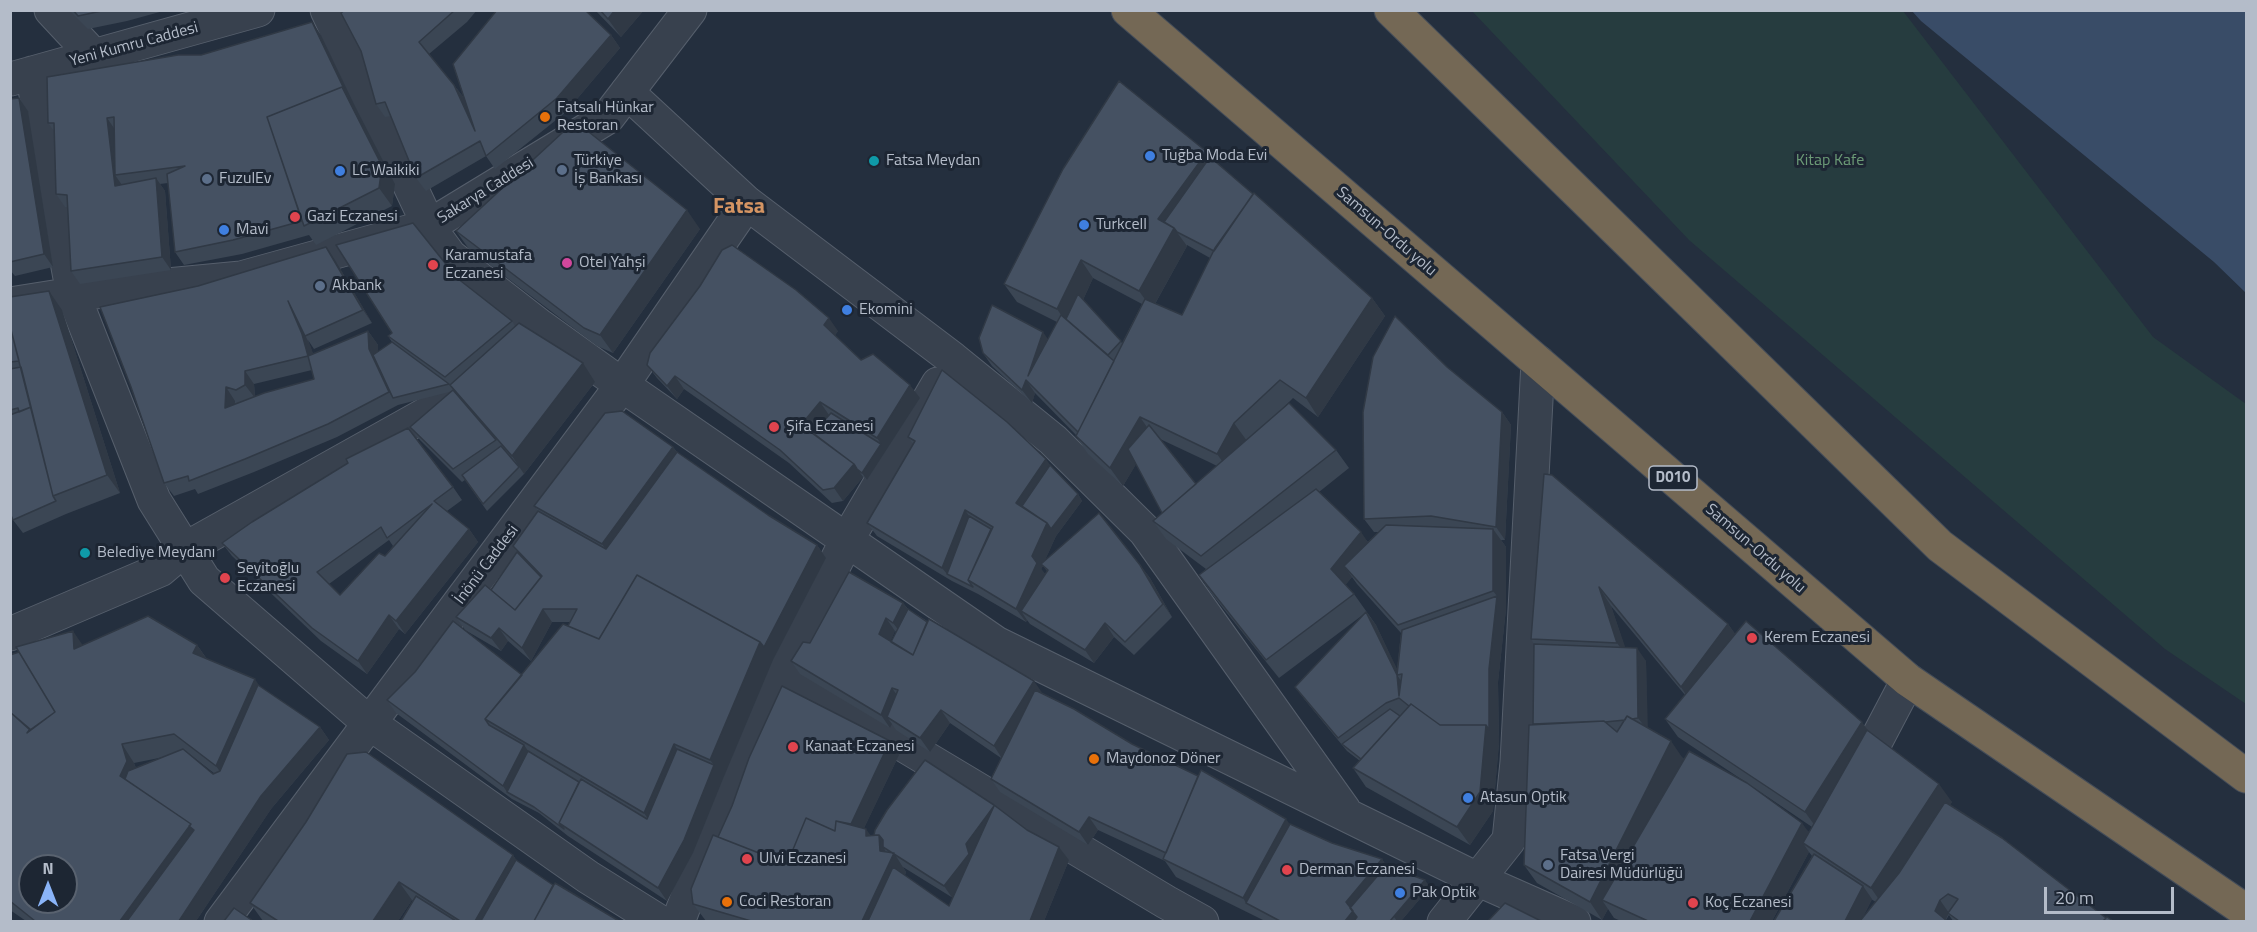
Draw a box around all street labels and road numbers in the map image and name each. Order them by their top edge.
street label: Yeni Kumru Caddesi [68,19,200,71]
street label: Sakarya Caddesi [434,154,538,228]
street label: Samsun-Ordu yolu [1332,183,1440,281]
road number: D010 [1649,466,1697,490]
street label: Samsun-Ordu yolu [1701,500,1809,598]
street label: İnönü Caddesi [451,522,523,608]

